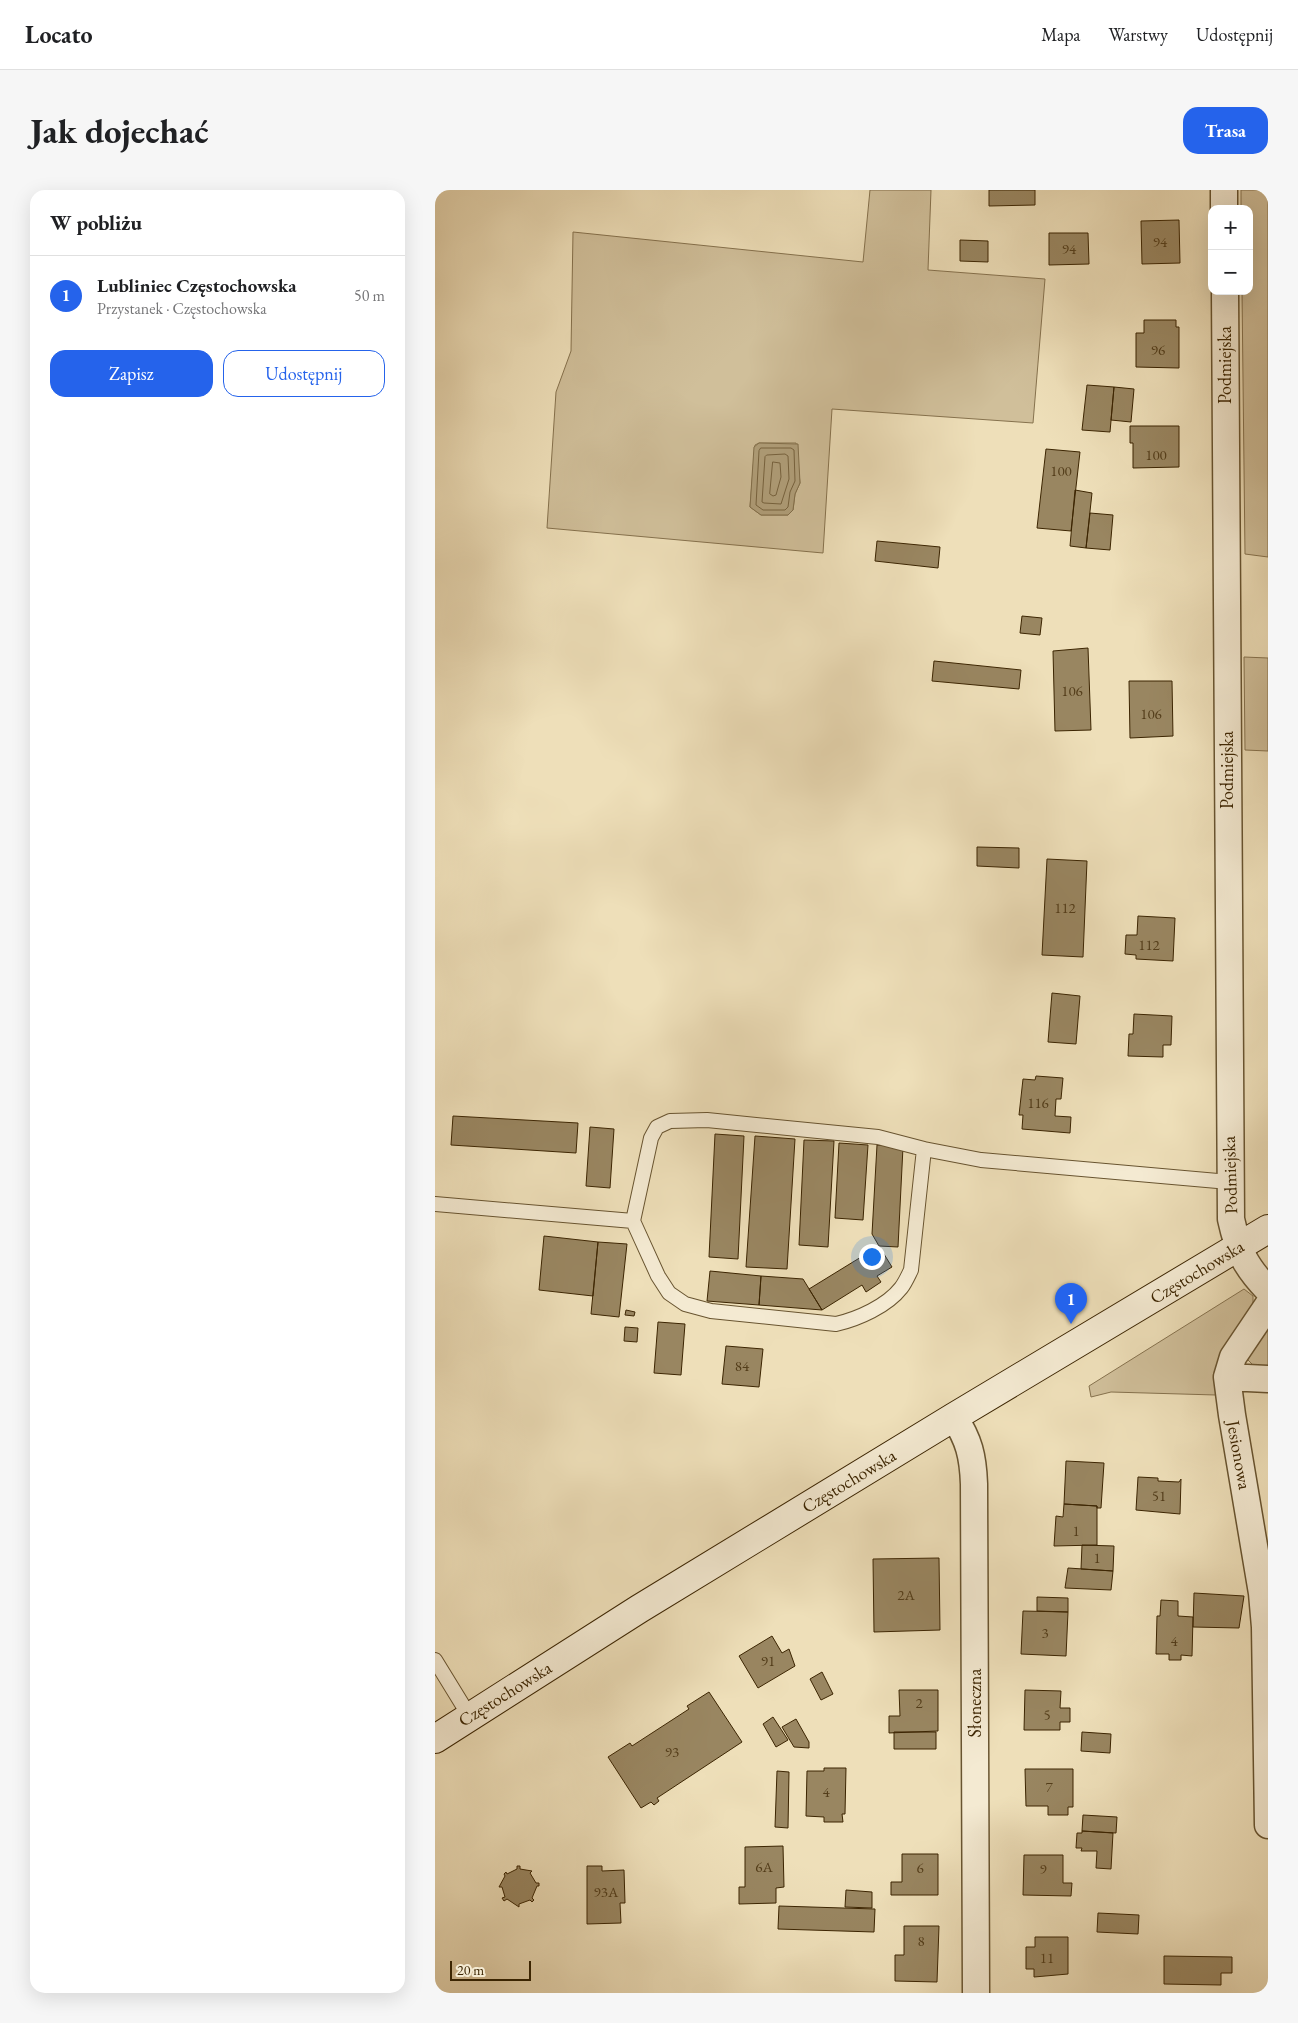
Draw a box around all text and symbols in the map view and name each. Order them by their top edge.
text: Locato [25,19,93,50]
text: Mapa [1041,23,1080,46]
text: Warstwy [1108,23,1168,46]
text: Udostępnij [1196,23,1273,46]
button: Trasa [1183,107,1268,154]
text: Jak dojechać [30,108,209,153]
map controls [1208,205,1253,295]
button: + [1208,205,1253,250]
text: W pobliżu [50,209,142,236]
house number: 94 [1153,232,1168,251]
house number: 94 [1062,239,1077,258]
button: − [1208,250,1253,295]
text: Lubliniec Częstochowska [97,273,297,298]
text: 1 [62,285,70,306]
text: 50 m [354,285,385,306]
text: Przystanek · Częstochowska [97,298,267,319]
street label: Podmiejska [1213,325,1236,404]
house number: 96 [1151,340,1165,359]
button: Zapisz [50,350,213,397]
button: Udostępnij [223,350,385,397]
house number: 100 [1145,445,1167,464]
house number: 100 [1050,461,1072,480]
house number: 106 [1061,681,1083,700]
house number: 106 [1140,704,1162,723]
street label: Podmiejska [1215,730,1238,809]
house number: 112 [1054,898,1077,917]
house number: 112 [1138,935,1161,954]
house number: 116 [1027,1093,1049,1112]
street label: Podmiejska [1217,1135,1242,1214]
street label: Częstochowska [1145,1234,1249,1309]
your location [859,1244,885,1270]
pin: 1 [1055,1283,1087,1324]
house number: 84 [735,1356,750,1375]
street label: Jesionowa [1222,1417,1257,1492]
street label: Częstochowska [797,1443,901,1518]
house number: 51 [1152,1486,1166,1505]
house number: 1 [1072,1521,1080,1540]
house number: 1 [1093,1548,1101,1567]
house number: 2A [897,1585,915,1604]
house number: 3 [1041,1623,1049,1642]
house number: 4 [1170,1631,1178,1650]
house number: 91 [761,1651,775,1670]
street label: Częstochowska [454,1655,556,1731]
street label: Słoneczna [963,1668,986,1738]
house number: 2 [915,1693,923,1712]
house number: 5 [1043,1705,1051,1724]
house number: 93 [665,1742,679,1761]
house number: 7 [1045,1777,1053,1796]
house number: 4 [822,1782,830,1801]
house number: 6A [755,1857,773,1876]
house number: 6 [916,1858,924,1877]
house number: 9 [1039,1859,1047,1878]
house number: 93A [594,1882,619,1901]
house number: 8 [917,1931,925,1950]
house number: 11 [1040,1948,1054,1967]
scale bar [450,1958,531,1981]
text: 20 m [457,1961,484,1979]

